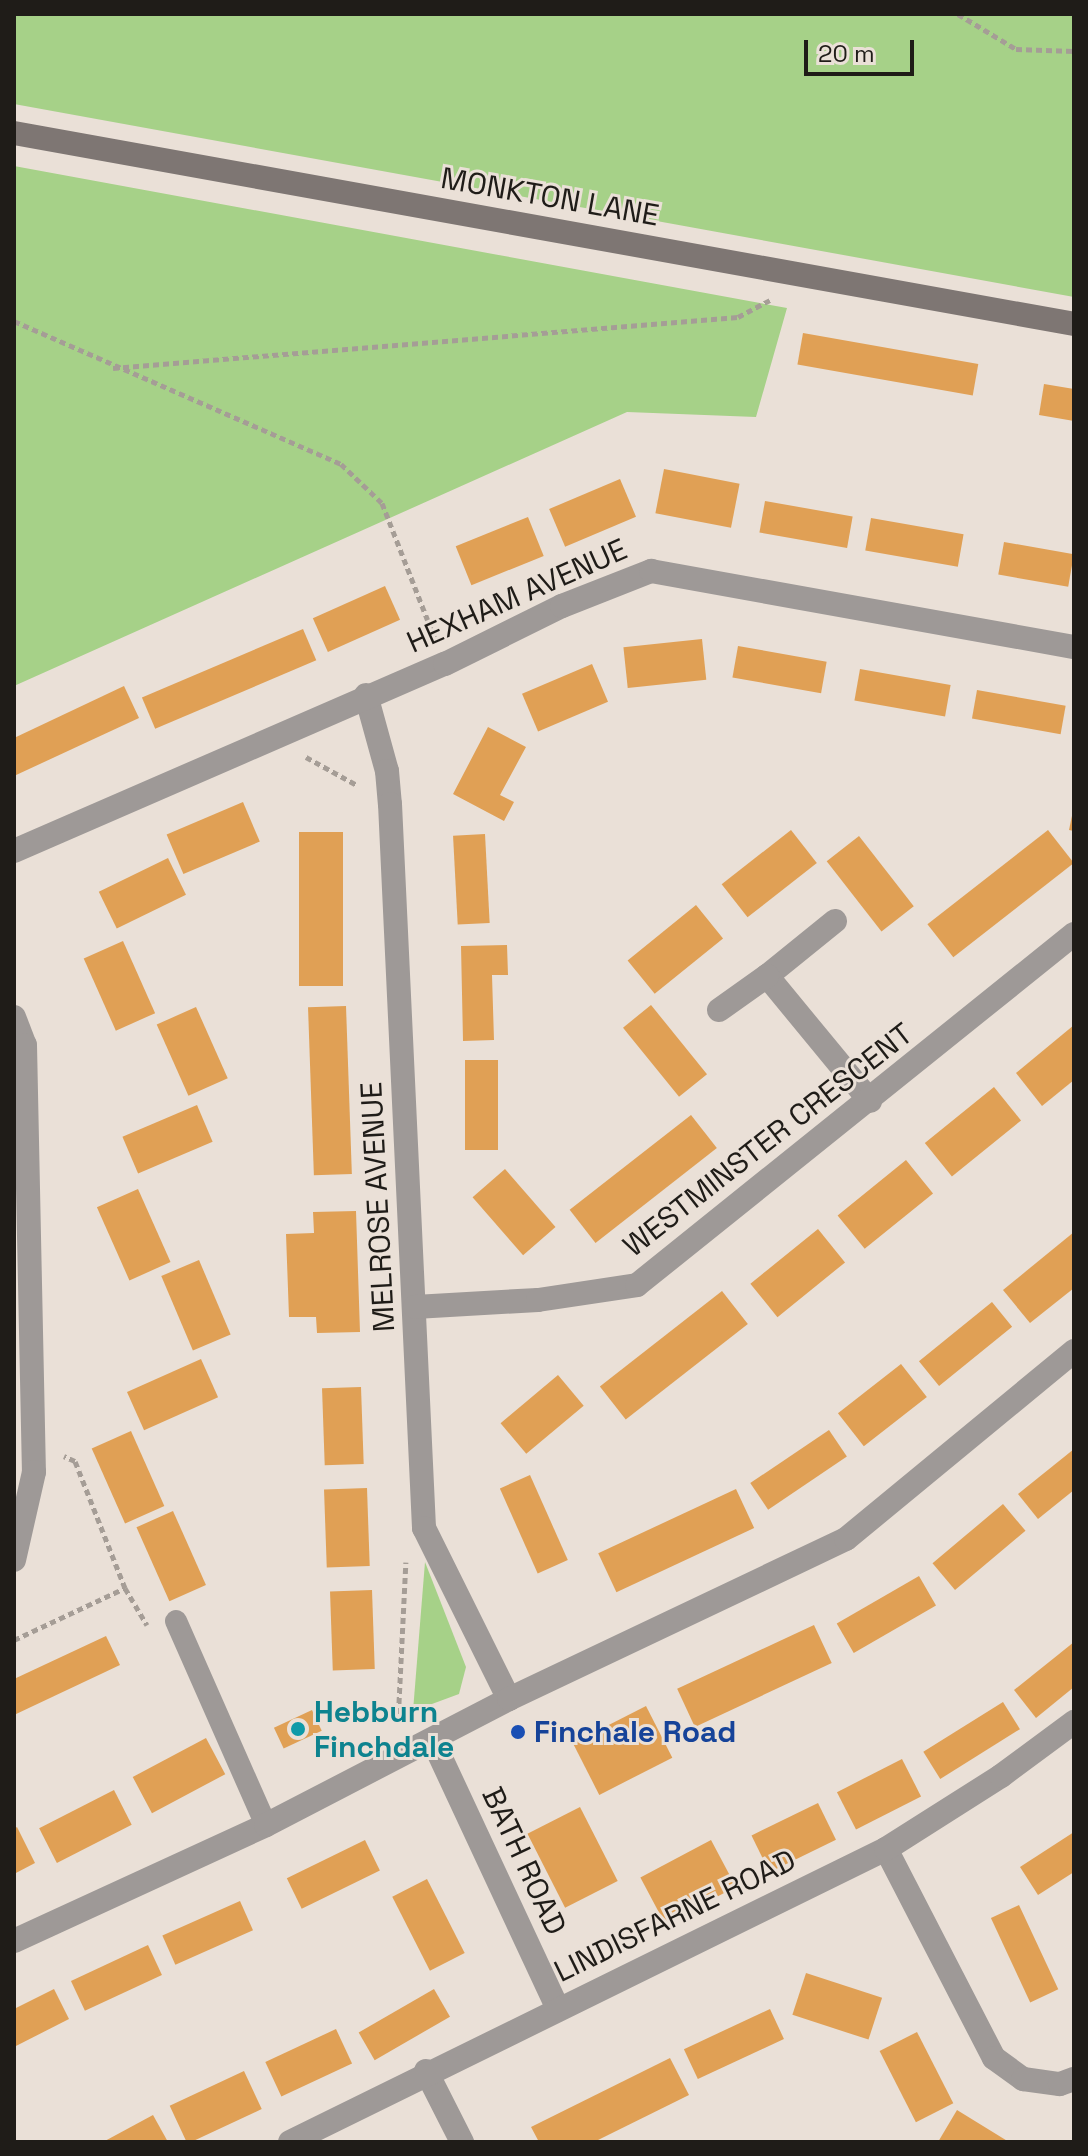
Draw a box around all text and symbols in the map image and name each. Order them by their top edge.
scale bar [808,24,918,74]
text: 20 m [818,38,875,69]
street label: MONKTON LANE [438,160,662,234]
street label: HEXHAM AVENUE [401,531,633,661]
street label: WESTMINSTER CRESCENT [616,1016,920,1264]
street label: MELROSE AVENUE [353,1081,403,1333]
place label: Hebburn Finchdale [314,1694,454,1764]
place label: Finchale Road [534,1714,736,1750]
marker: Hebburn Finchdale [289,1720,307,1738]
marker: Finchale Road [509,1723,527,1741]
street label: BATH ROAD [474,1781,574,1941]
street label: LINDISFARNE ROAD [548,1842,802,1990]

